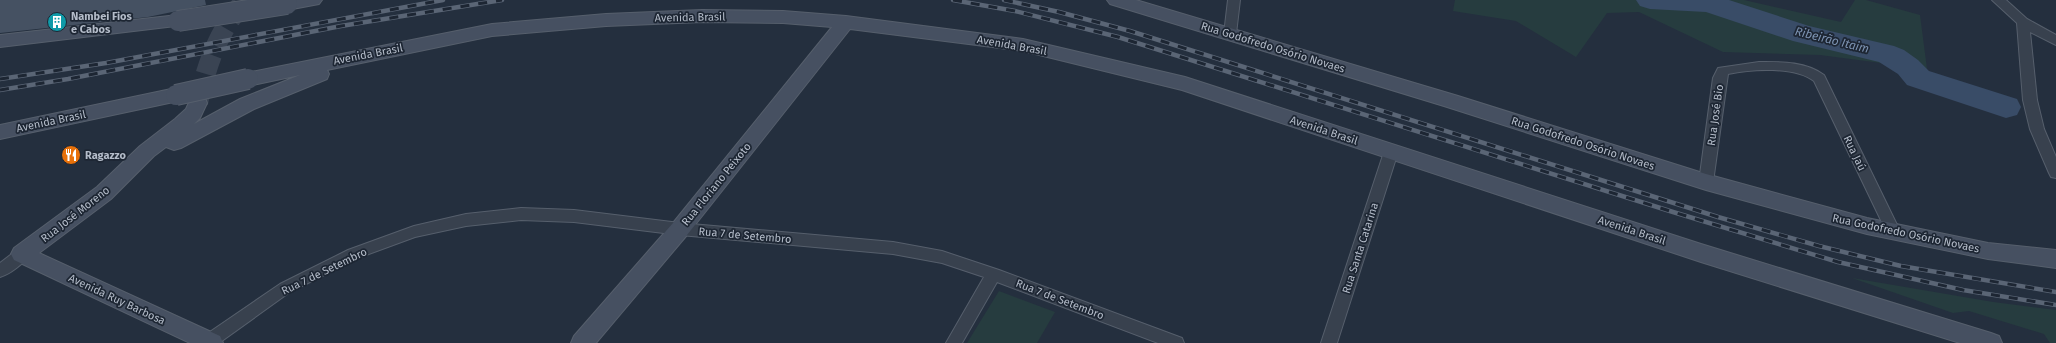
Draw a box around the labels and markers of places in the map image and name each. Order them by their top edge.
place label: Nambei Fios e Cabos [71,10,133,36]
building icon: Nambei Fios e Cabos [46,11,68,33]
restaurant icon: Ragazzo [60,144,82,166]
place label: Ragazzo [85,149,126,162]

